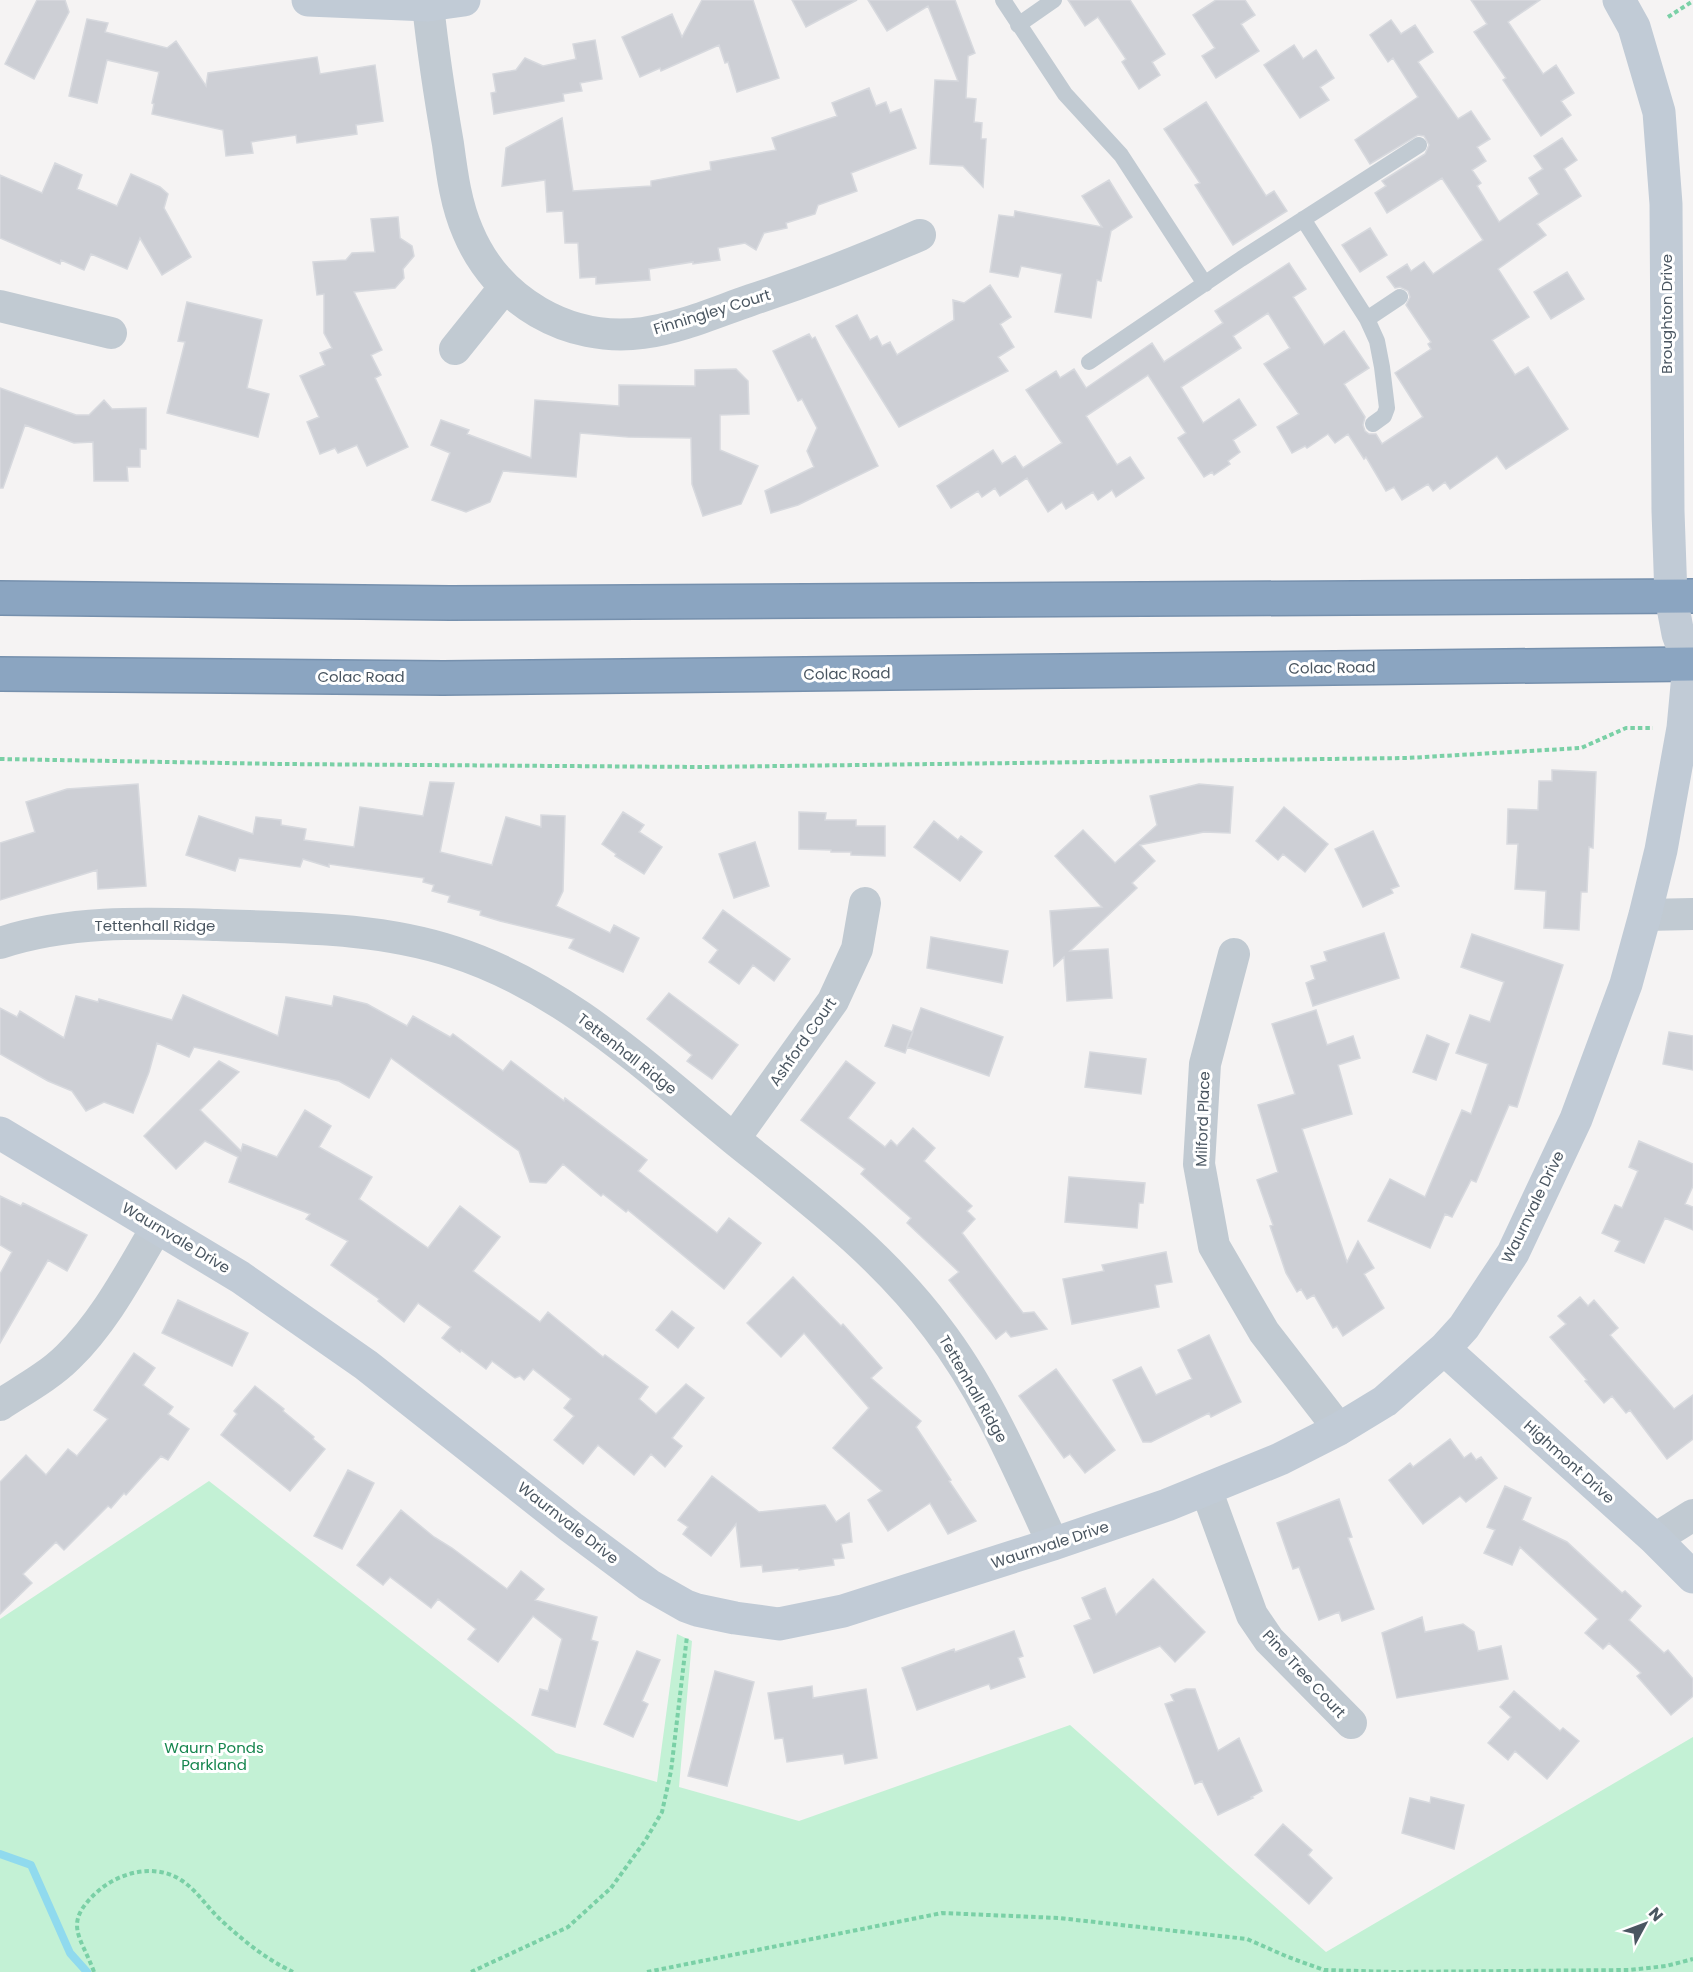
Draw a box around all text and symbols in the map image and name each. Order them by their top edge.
street label: Broughton Drive [1656,254,1677,374]
street label: Finningley Court [651,284,773,339]
street label: Colac Road [1288,656,1376,679]
street label: Colac Road [803,662,891,685]
street label: Colac Road [317,666,405,687]
street label: Tettenhall Ridge [95,915,215,936]
street label: Ashford Court [764,993,841,1090]
street label: Tettenhall Ridge [573,1008,681,1099]
street label: Milford Place [1190,1071,1215,1167]
street label: Waurnvale Drive [1496,1147,1569,1267]
street label: Waurnvale Drive [118,1197,234,1278]
street label: Tettenhall Ridge [934,1331,1013,1446]
street label: Highmont Drive [1519,1415,1619,1508]
street label: Waurnvale Drive [513,1477,623,1569]
street label: Waurnvale Drive [988,1516,1111,1573]
street label: Pine Tree Court [1258,1625,1351,1722]
park label: Waurn Ponds Parkland [164,1737,264,1775]
north arrow [1615,1894,1675,1954]
text: N [1643,1902,1669,1927]

